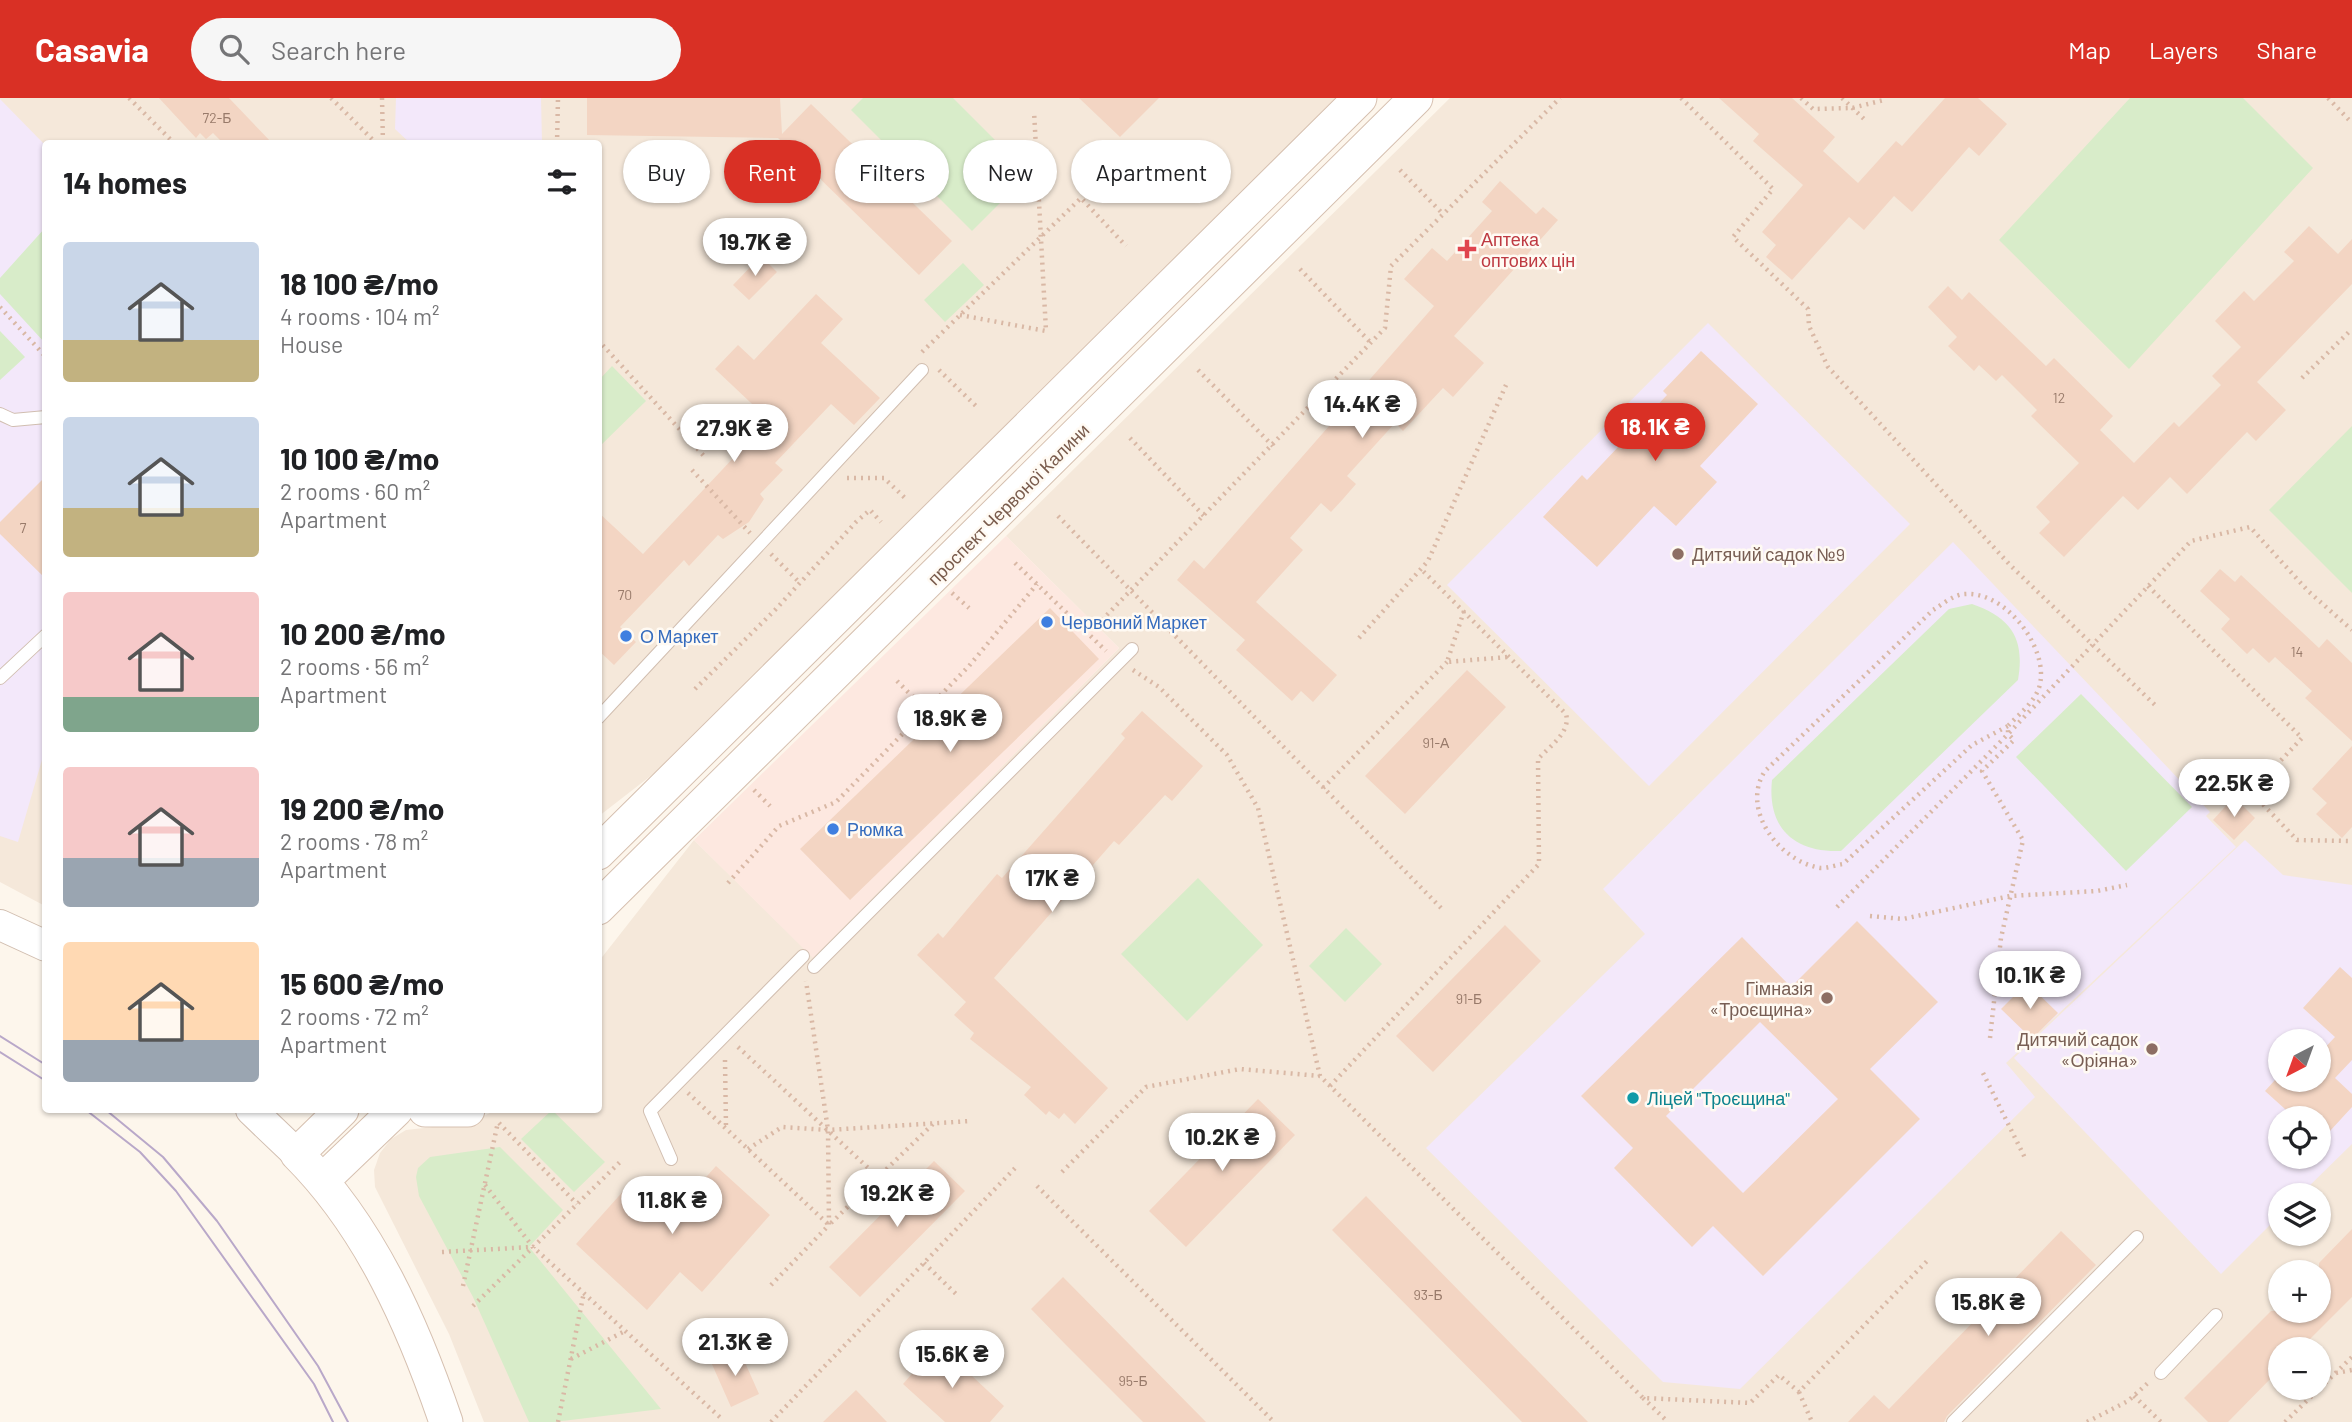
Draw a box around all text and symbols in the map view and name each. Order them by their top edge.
search box [191,18,681,81]
text: Casavia [35,29,149,69]
icon: search [215,30,253,68]
text: Search here [271,34,406,65]
text: Map [2068,35,2111,64]
text: Layers [2149,35,2218,64]
text: Share [2256,35,2317,64]
house number: 72-Б [203,109,231,126]
chip: Buy [623,140,710,203]
chip: Rent [724,140,821,203]
chip: Filters [835,140,949,203]
chip: New [963,140,1057,203]
chip: Apartment [1071,140,1231,203]
icon: filters [543,163,581,201]
text: 14 homes [63,164,187,200]
pin: 19.7K ₴ [690,218,820,278]
text: 19.7K ₴ [719,227,791,255]
place label: Аптека оптових цін [1481,228,1575,271]
marker: Аптека оптових цін [1459,241,1475,257]
text: 18 100 ₴/mo [280,265,439,301]
icon: home [119,270,203,354]
text: 4 rooms · 104 m² [280,302,440,330]
text: House [280,330,343,358]
pin: 14.4K ₴ [1297,380,1427,440]
text: 14.4K ₴ [1324,389,1400,417]
house number: 12 [2053,389,2065,406]
pin: 27.9K ₴ [669,404,799,464]
pin: 18.1K ₴ [1590,404,1720,463]
text: 18.1K ₴ [1620,412,1690,440]
text: 27.9K ₴ [696,413,772,441]
street label: проспект Червоної Калини [923,419,1093,589]
text: 10 100 ₴/mo [280,440,440,476]
icon: home [119,445,203,529]
text: 2 rooms · 60 m² [280,477,430,505]
text: Apartment [280,505,387,533]
house number: 7 [20,519,27,536]
place label: Дитячий садок №9 [1692,543,1845,565]
marker: Дитячий садок №9 [1670,546,1686,562]
house number: 70 [618,586,632,603]
place label: Червоний Маркет [1061,611,1207,633]
marker: Червоний Маркет [1039,614,1055,630]
text: 10 200 ₴/mo [280,615,446,651]
icon: home [119,620,203,704]
place label: О Маркет [640,625,719,647]
marker: О Маркет [618,628,634,644]
house number: 14 [2291,643,2303,660]
text: 2 rooms · 56 m² [280,652,429,680]
text: Apartment [280,680,387,708]
pin: 18.9K ₴ [885,694,1015,754]
text: 18.9K ₴ [913,703,987,731]
house number: 91-А [1423,734,1450,751]
pin: 22.5K ₴ [2169,760,2299,819]
text: 22.5K ₴ [2195,768,2273,796]
text: 19 200 ₴/mo [280,790,445,826]
icon: home [119,795,203,879]
place label: Рюмка [847,818,904,840]
marker: Рюмка [825,821,841,837]
text: 2 rooms · 78 m² [280,827,428,855]
pin: 17K ₴ [1003,854,1101,914]
text: Apartment [280,855,387,883]
text: 17K ₴ [1025,863,1079,891]
pin: 10.1K ₴ [1965,951,2095,1011]
text: 10.1K ₴ [1995,960,2065,988]
text: 15 600 ₴/mo [280,965,444,1001]
icon: home [119,970,203,1054]
place label: Гімназія «Троєщина» [1710,977,1813,1020]
house number: 91-Б [1456,990,1482,1007]
marker: Гімназія «Троєщина» [1819,990,1835,1006]
text: 2 rooms · 72 m² [280,1002,429,1030]
place label: Дитячий садок «Оріяна» [2017,1028,2138,1071]
north arrow [2268,1029,2331,1092]
map controls [2268,1029,2331,1400]
text: Apartment [280,1030,387,1058]
marker: Дитячий садок «Оріяна» [2144,1041,2160,1057]
place label: Ліцей "Троєщина" [1647,1087,1790,1109]
marker: Ліцей "Троєщина" [1625,1090,1641,1106]
button: locate [2268,1106,2331,1169]
pin: 10.2K ₴ [1157,1114,1287,1173]
text: 10.2K ₴ [1185,1122,1259,1150]
pin: 19.2K ₴ [832,1170,962,1229]
pin: 11.8K ₴ [607,1176,737,1236]
text: 19.2K ₴ [860,1178,934,1206]
button: layers [2268,1183,2331,1246]
text: 11.8K ₴ [637,1185,707,1213]
button: + [2268,1260,2331,1323]
pin: 15.8K ₴ [1923,1278,2053,1338]
house number: 93-Б [1413,1286,1443,1303]
text: 15.8K ₴ [1951,1287,2025,1315]
pin: 21.3K ₴ [670,1318,800,1378]
text: 21.3K ₴ [698,1327,772,1355]
pin: 15.6K ₴ [887,1330,1017,1390]
button: − [2268,1337,2331,1400]
text: 15.6K ₴ [915,1339,989,1367]
house number: 95-Б [1118,1372,1148,1389]

